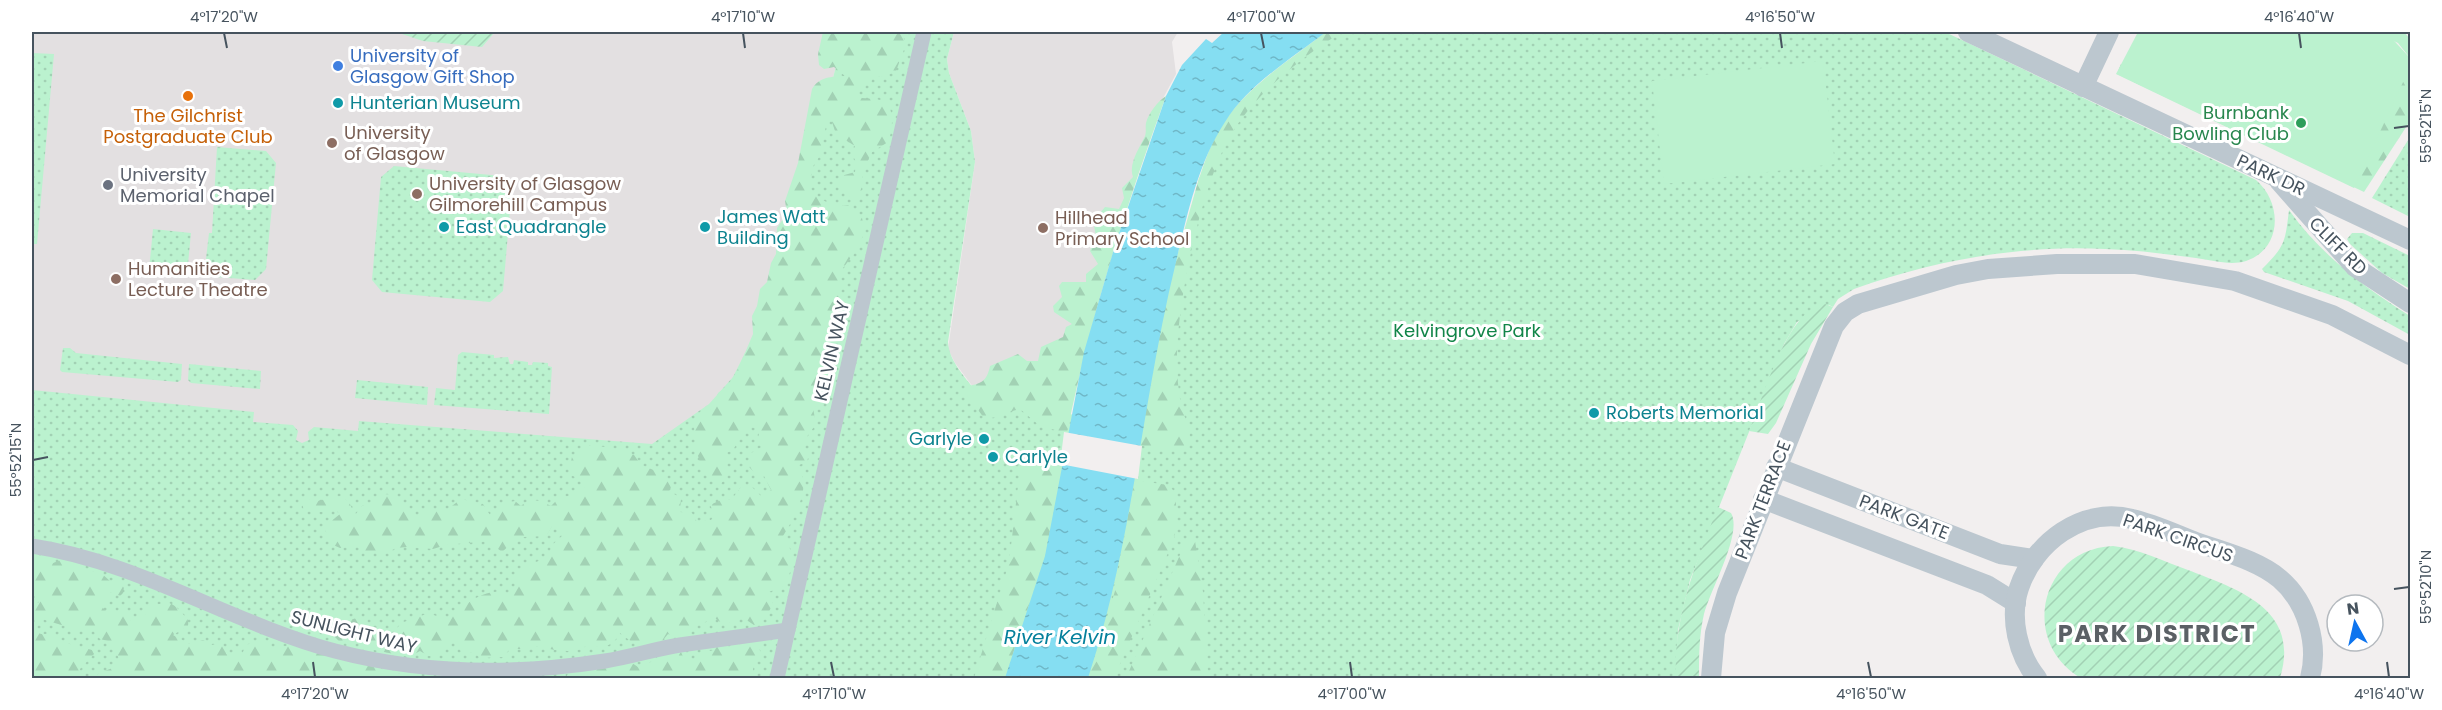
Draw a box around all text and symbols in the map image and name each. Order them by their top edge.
text: 4°17'20"W [190,6,258,27]
text: 4°17'10"W [711,6,775,27]
text: 4°17'00"W [1227,6,1296,27]
text: 4°16'50"W [1745,6,1815,27]
text: 4°16'40"W [2264,6,2334,27]
place label: University of Glasgow Gift Shop [350,43,515,89]
marker: University of Glasgow Gift Shop [331,59,345,73]
marker: The Gilchrist Postgraduate Club [181,89,195,103]
text: 55°52'15"N [2415,89,2436,163]
place label: Hunterian Museum [350,90,520,115]
marker: Hunterian Museum [331,96,345,110]
place label: Burnbank Bowling Club [2172,100,2290,146]
place label: The Gilchrist Postgraduate Club [103,103,273,149]
marker: Burnbank Bowling Club [2294,116,2308,130]
place label: University of Glasgow [344,120,445,166]
marker: University of Glasgow [325,136,339,150]
street label: PARK DR [2233,148,2309,201]
place label: University Memorial Chapel [120,162,275,208]
place label: University of Glasgow Gilmorehill Campus [429,171,621,217]
marker: University Memorial Chapel [101,178,115,192]
marker: University of Glasgow Gilmorehill Campus [410,187,424,201]
place label: James Watt Building [717,204,825,250]
place label: Hillhead Primary School [1055,205,1189,251]
street label: CLIFF RD [2304,211,2373,280]
place label: East Quadrangle [456,214,606,239]
marker: East Quadrangle [437,220,451,234]
marker: James Watt Building [698,220,712,234]
marker: Hillhead Primary School [1036,221,1050,235]
place label: Humanities Lecture Theatre [128,256,268,302]
marker: Humanities Lecture Theatre [109,272,123,286]
street label: KELVIN WAY [808,298,855,403]
park label: Kelvingrove Park [1393,318,1541,343]
place label: Roberts Memorial [1606,400,1764,425]
marker: Roberts Memorial [1587,406,1601,420]
text: 55°52'15"N [5,423,26,497]
place label: Garlyle [909,426,972,451]
marker: Garlyle [977,432,991,446]
street label: PARK TERRACE [1728,437,1797,563]
place label: Carlyle [1005,444,1068,469]
marker: Carlyle [986,450,1000,464]
street label: PARK GATE [1856,488,1953,545]
street label: PARK CIRCUS [2120,507,2237,568]
text: 55°52'10"N [2415,550,2436,624]
north arrow [2325,593,2385,653]
text: N [2345,596,2361,621]
street label: SUNLIGHT WAY [289,604,420,659]
district label: PARK DISTRICT [2058,617,2256,650]
water label: River Kelvin [1004,623,1116,651]
text: 4°17'20"W [281,683,349,704]
text: 4°17'10"W [802,683,866,704]
text: 4°17'00"W [1318,683,1387,704]
text: 4°16'50"W [1836,683,1906,704]
text: 4°16'40"W [2354,683,2424,704]

